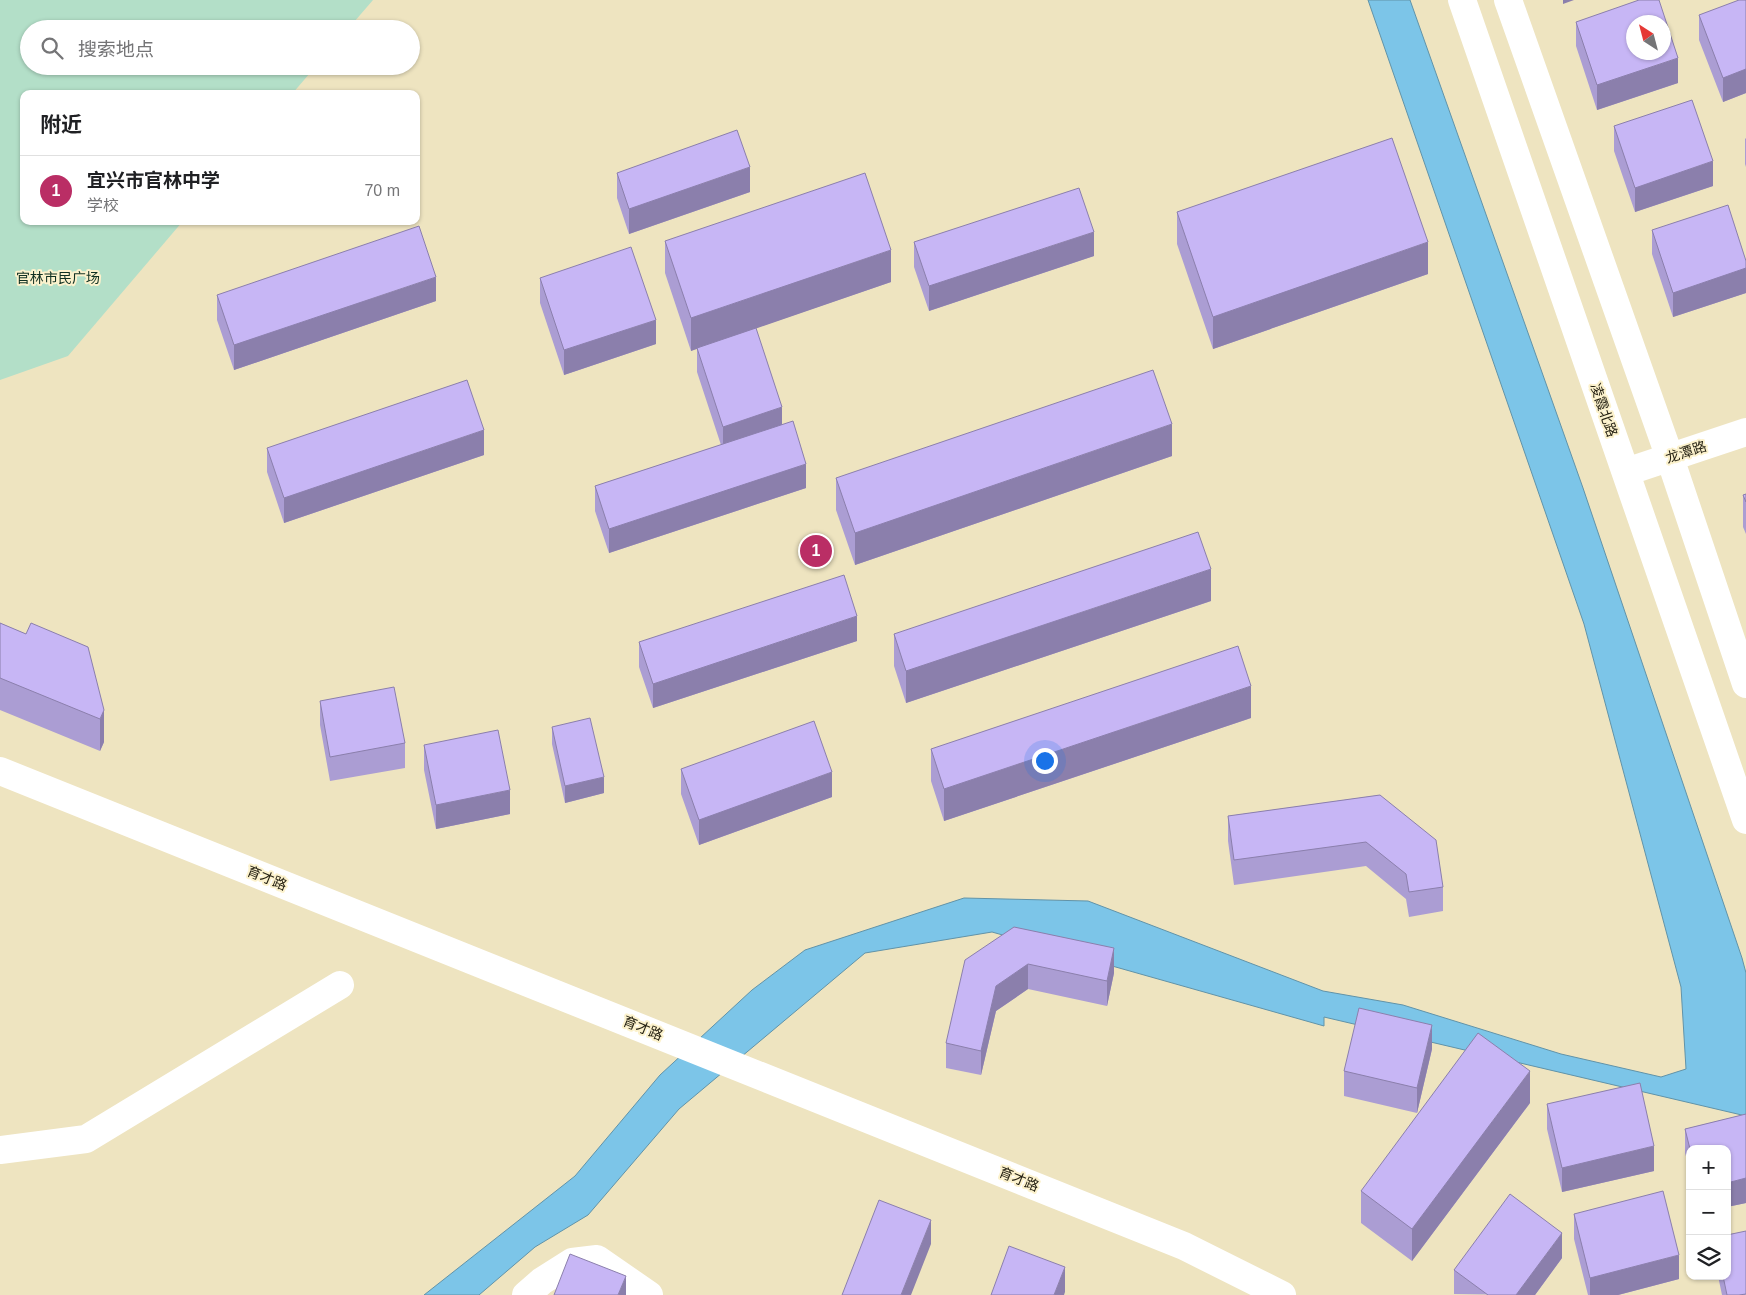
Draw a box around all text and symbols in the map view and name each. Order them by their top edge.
north arrow [1626,15,1671,60]
search box [20,20,420,75]
icon: search [38,34,66,62]
text: 搜索地点 [78,39,154,60]
text: 附近 [40,113,82,136]
text: 宜兴市官林中学 [87,170,220,191]
text: 1 [52,182,60,199]
text: 70 m [364,182,400,199]
text: 学校 [87,197,119,214]
park label: 官林市民广场 [16,270,100,286]
street label: 凌霞北路 [1587,381,1621,439]
street label: 龙潭路 [1664,438,1708,466]
pin: 1 [800,532,832,570]
your location [1032,748,1058,774]
street label: 育才路 [245,863,289,893]
street label: 育才路 [621,1013,665,1043]
map controls [1686,1145,1731,1280]
button: + [1686,1145,1731,1190]
street label: 育才路 [997,1164,1041,1194]
button: − [1686,1190,1731,1235]
button: layers [1686,1235,1731,1280]

